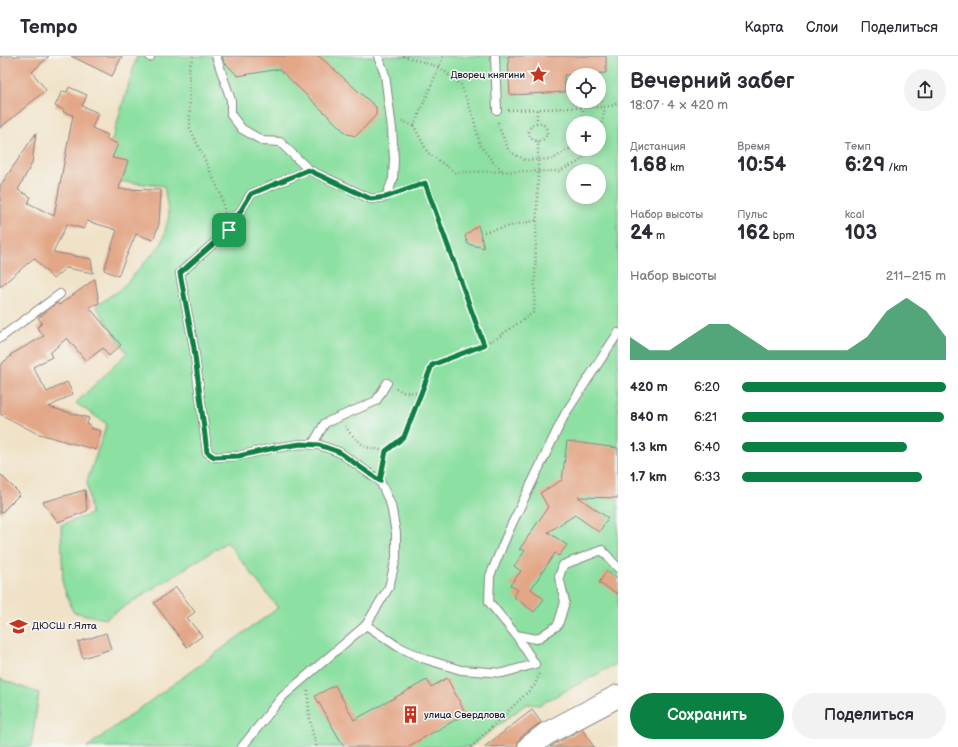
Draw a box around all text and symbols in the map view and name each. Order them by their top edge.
text: Tempo [20,16,78,39]
text: Карта [744,19,784,36]
text: Слои [806,19,838,36]
text: Поделиться [860,19,938,36]
place icon: Дворец княгини [528,65,548,85]
map controls [566,68,606,204]
button: locate [566,68,606,108]
text: Вечерний забег [630,68,794,95]
place label: Дворец княгини [450,69,525,81]
button: share [904,69,946,111]
text: 18:07 · 4 × 420 m [630,97,728,113]
button: + [566,116,606,156]
text: Дистанция [630,140,686,153]
text: Время [737,140,770,153]
text: Темп [845,140,871,153]
text: 1.68 [630,153,667,177]
text: 10:54 [737,153,786,177]
text: 6:29 [845,153,885,177]
text: km [667,161,684,174]
text: /km [885,161,908,174]
button: − [566,164,606,204]
text: Набор высоты [630,208,703,221]
text: Пульс [737,208,768,221]
text: kcal [845,208,864,221]
pin [212,213,246,247]
icon: arrive [218,219,240,241]
text: 24 [630,221,653,245]
text: 162 [737,221,770,245]
text: 103 [845,221,877,245]
text: m [653,229,665,242]
text: bpm [770,229,795,242]
text: Набор высоты [630,268,717,284]
text: 211–215 m [886,268,946,284]
text: 420 m [630,379,668,395]
text: 6:20 [694,379,720,395]
text: 840 m [630,409,668,425]
text: 6:21 [694,409,717,425]
text: 1.3 km [630,439,667,455]
text: 6:40 [694,439,720,455]
text: 1.7 km [630,469,667,485]
text: 6:33 [694,469,721,485]
school or university icon: ДЮСШ г.Ялта [9,616,29,636]
place label: ДЮСШ г.Ялта [32,620,97,632]
button: Сохранить [630,693,784,739]
button: Поделиться [792,693,946,739]
building icon: улица Свердлова [401,705,421,725]
place label: улица Свердлова [424,709,506,721]

